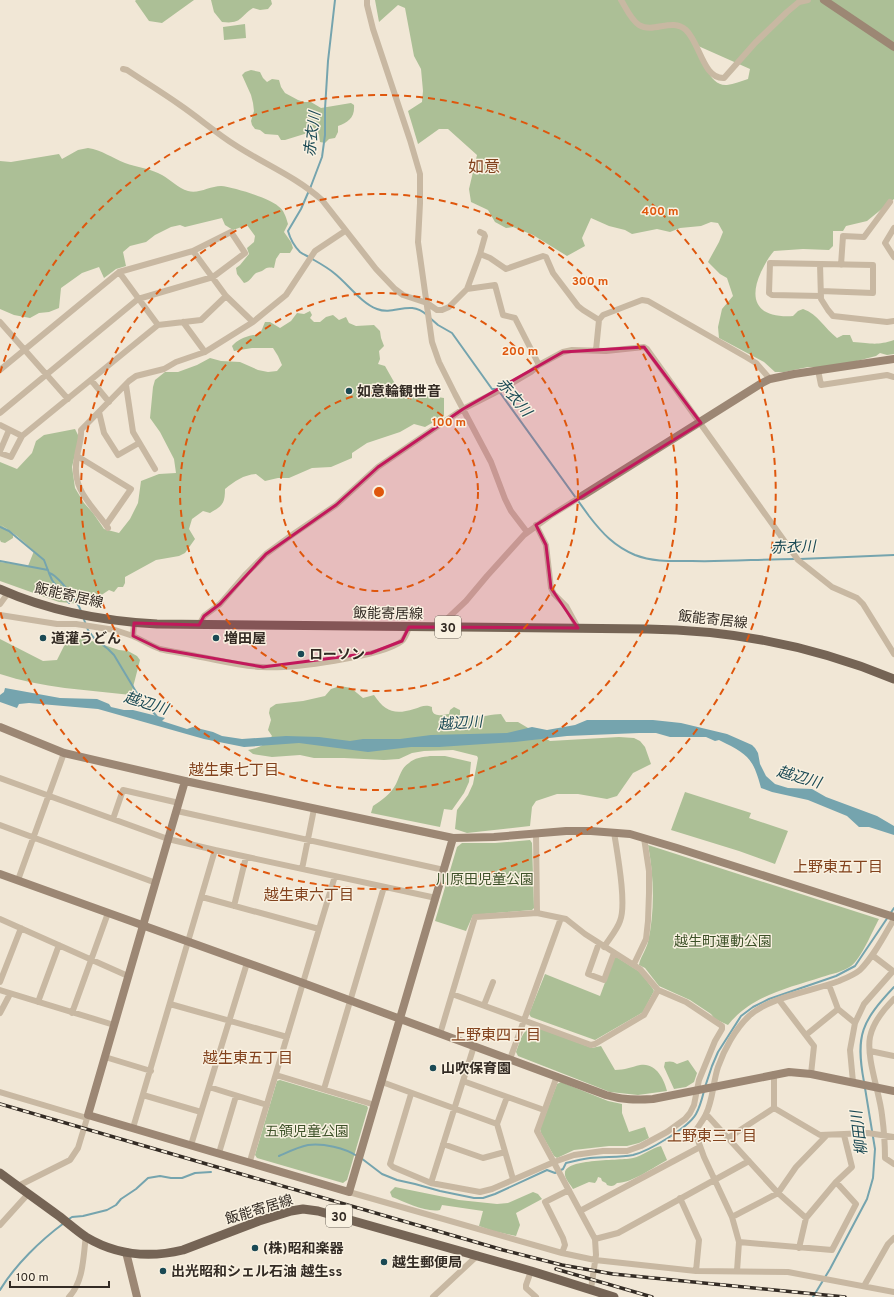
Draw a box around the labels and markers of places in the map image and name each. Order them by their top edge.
place label: 如意輪観世音 [357,383,441,401]
marker: 如意輪観世音 [344,386,354,396]
centre of rings [372,485,386,499]
place label: 増田屋 [224,630,266,648]
place label: 道灌うどん [51,631,121,648]
marker: 道灌うどん [38,633,48,643]
marker: 増田屋 [211,633,221,643]
place label: ローソン [309,647,365,664]
marker: ローソン [296,649,306,659]
place label: 山吹保育園 [441,1061,511,1078]
marker: 山吹保育園 [428,1063,438,1073]
place label: (株)昭和楽器 [263,1241,344,1258]
marker: (株)昭和楽器 [250,1243,260,1253]
place label: 越生郵便局 [392,1254,462,1272]
marker: 越生郵便局 [379,1257,389,1267]
place label: 出光昭和シェル石油 越生ss [171,1263,342,1281]
marker: 出光昭和シェル石油 越生ss [158,1266,168,1276]

